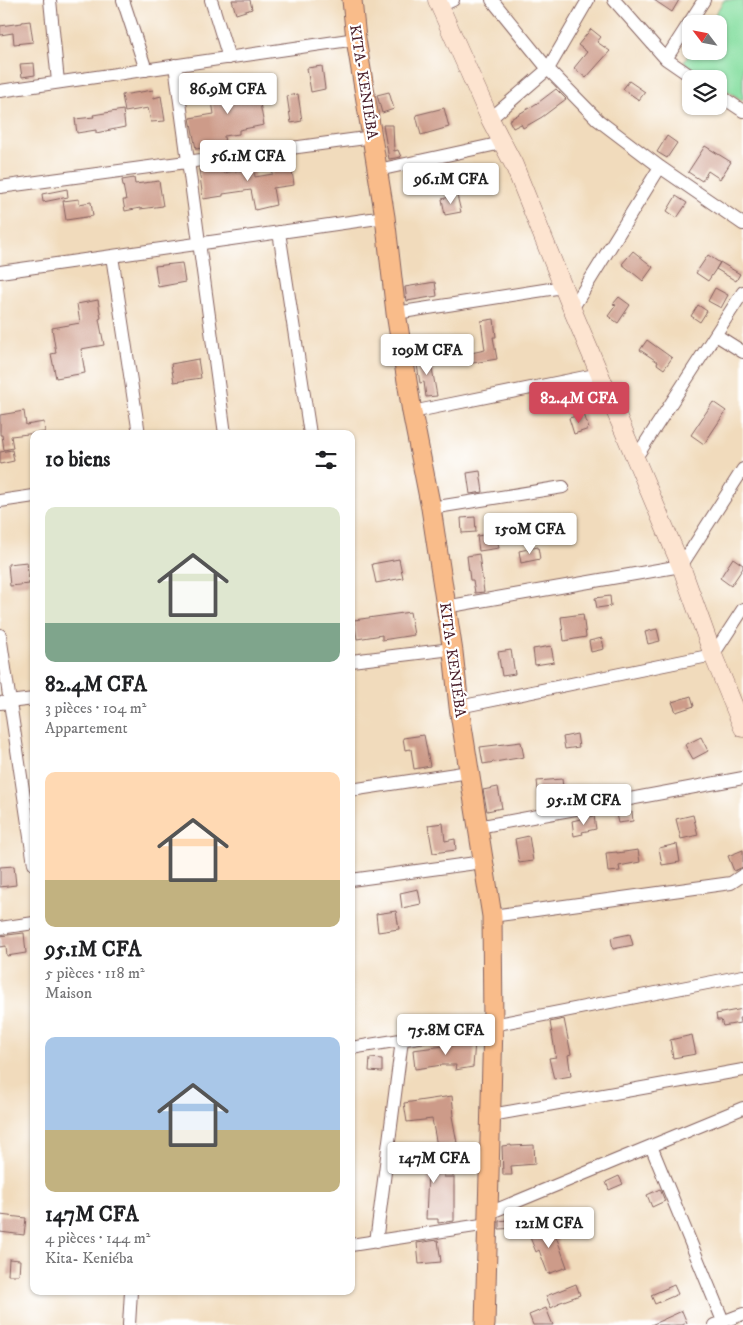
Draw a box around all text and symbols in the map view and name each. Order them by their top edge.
north arrow [682,15,728,60]
map controls [682,15,727,115]
street label: KITA- KENIÉBA [345,23,382,141]
button: layers [682,70,727,115]
pin: 86.9M CFA [171,72,285,115]
text: 86.9M CFA [190,79,266,99]
pin: 56.1M CFA [191,140,305,182]
text: 56.1M CFA [211,146,285,166]
pin: 96.1M CFA [394,162,508,205]
text: 96.1M CFA [414,169,488,189]
pin: 109M CFA [375,334,479,376]
text: 109M CFA [392,340,462,360]
pin: 82.4M CFA [522,382,636,424]
text: 82.4M CFA [540,388,618,408]
icon: filters [312,446,340,474]
text: 10 biens [45,447,110,473]
pin: 150M CFA [478,512,582,555]
text: 150M CFA [495,519,565,539]
icon: home [148,540,238,630]
street label: KITA- KENIÉBA [435,601,470,719]
text: 82.4M CFA [45,672,147,698]
text: 3 pièces · 104 m² [45,698,147,718]
text: Appartement [45,718,128,738]
pin: 95.1M CFA [527,784,641,826]
text: 95.1M CFA [547,790,621,810]
icon: home [148,805,238,895]
text: 95.1M CFA [45,937,141,963]
text: 5 pièces · 118 m² [45,963,145,983]
text: Maison [45,983,92,1003]
pin: 75.8M CFA [389,1014,503,1056]
text: 75.8M CFA [408,1020,484,1040]
icon: home [148,1070,238,1160]
pin: 147M CFA [382,1142,486,1184]
text: 147M CFA [398,1148,470,1168]
text: 147M CFA [45,1202,139,1228]
pin: 121M CFA [497,1206,601,1249]
text: 121M CFA [515,1213,583,1233]
text: 4 pièces · 144 m² [45,1228,150,1248]
text: Kita- Keniéba [45,1248,133,1268]

